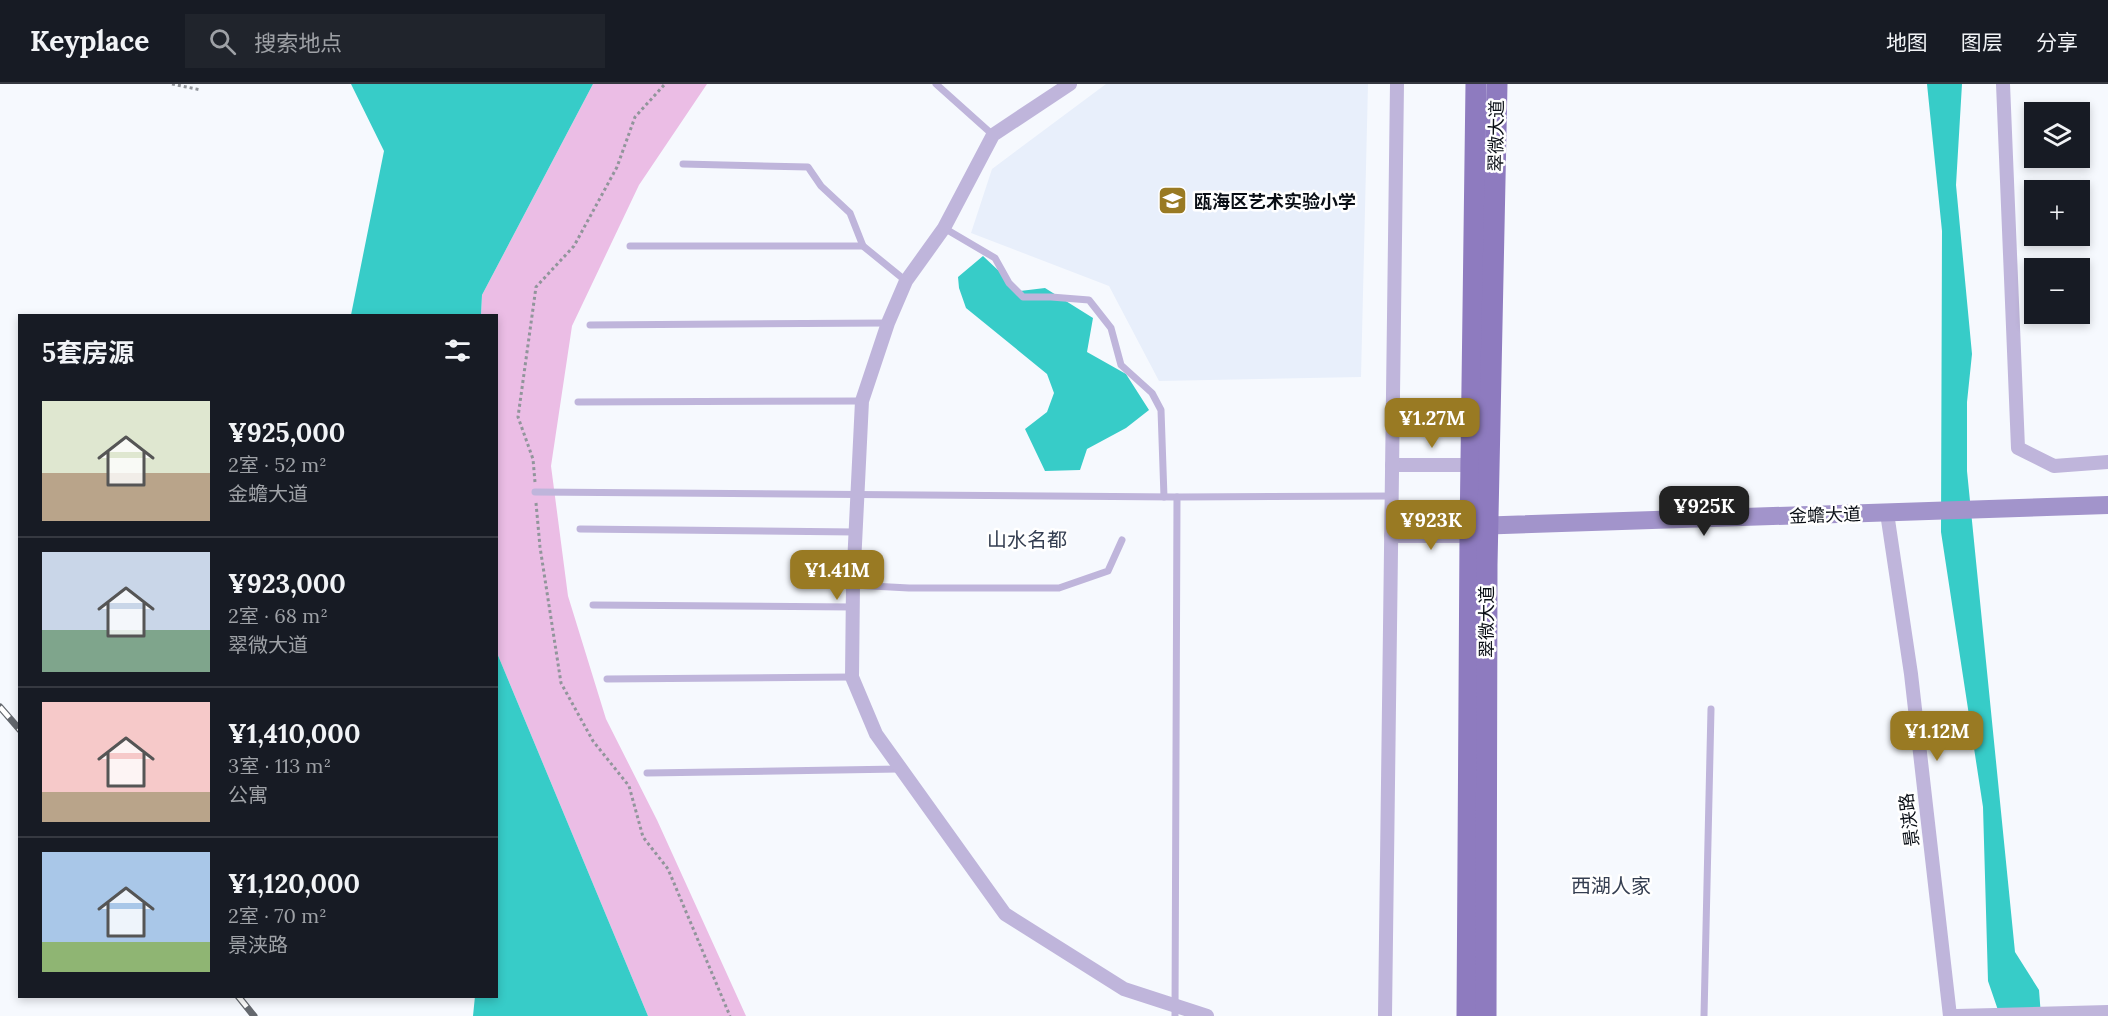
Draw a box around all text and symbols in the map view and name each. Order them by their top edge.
search box [185,14,605,68]
text: Keyplace [30,23,149,59]
icon: search [206,25,239,58]
text: 搜索地点 [254,29,342,57]
text: 地图 [1886,29,1928,56]
text: 图层 [1961,29,2003,56]
text: 分享 [2036,29,2078,56]
street label: 翠微大道 [1484,100,1508,172]
map controls [2024,102,2090,324]
button: layers [2024,102,2090,168]
button: + [2024,180,2090,246]
school or university icon: 瓯海区艺术实验小学 [1157,185,1189,217]
place label: 瓯海区艺术实验小学 [1194,190,1356,213]
button: − [2024,258,2090,324]
icon: filters [441,334,474,367]
text: 5套房源 [42,336,134,369]
pin: ¥1.27M [1383,398,1481,449]
text: ¥1.27M [1399,405,1465,430]
text: ¥925,000 [228,416,345,449]
icon: home [90,425,162,497]
text: 2室 · 52 m² [228,452,327,477]
text: 金蟾大道 [228,481,308,506]
pin: ¥925K [1662,486,1746,537]
text: ¥925K [1673,493,1735,518]
pin: ¥923K [1389,500,1473,551]
street label: 金蟾大道 [1789,502,1861,528]
text: ¥923K [1400,507,1462,532]
district label: 山水名都 [987,527,1067,552]
pin: ¥1.41M [788,550,886,601]
text: ¥1.41M [804,557,870,582]
text: ¥923,000 [228,567,346,600]
icon: home [90,576,162,648]
street label: 翠微大道 [1475,586,1498,658]
text: 2室 · 68 m² [228,603,328,628]
text: 翠微大道 [228,632,308,657]
pin: ¥1.12M [1888,711,1986,762]
text: ¥1,410,000 [228,717,360,750]
text: ¥1.12M [1904,718,1970,743]
icon: home [90,726,162,798]
text: 3室 · 113 m² [228,753,331,778]
text: 公寓 [228,782,268,807]
street label: 景浃路 [1894,792,1924,848]
text: ¥1,120,000 [228,867,360,900]
district label: 西湖人家 [1571,873,1651,898]
icon: home [90,876,162,948]
text: 2室 · 70 m² [228,903,327,928]
text: 景浃路 [228,932,288,957]

